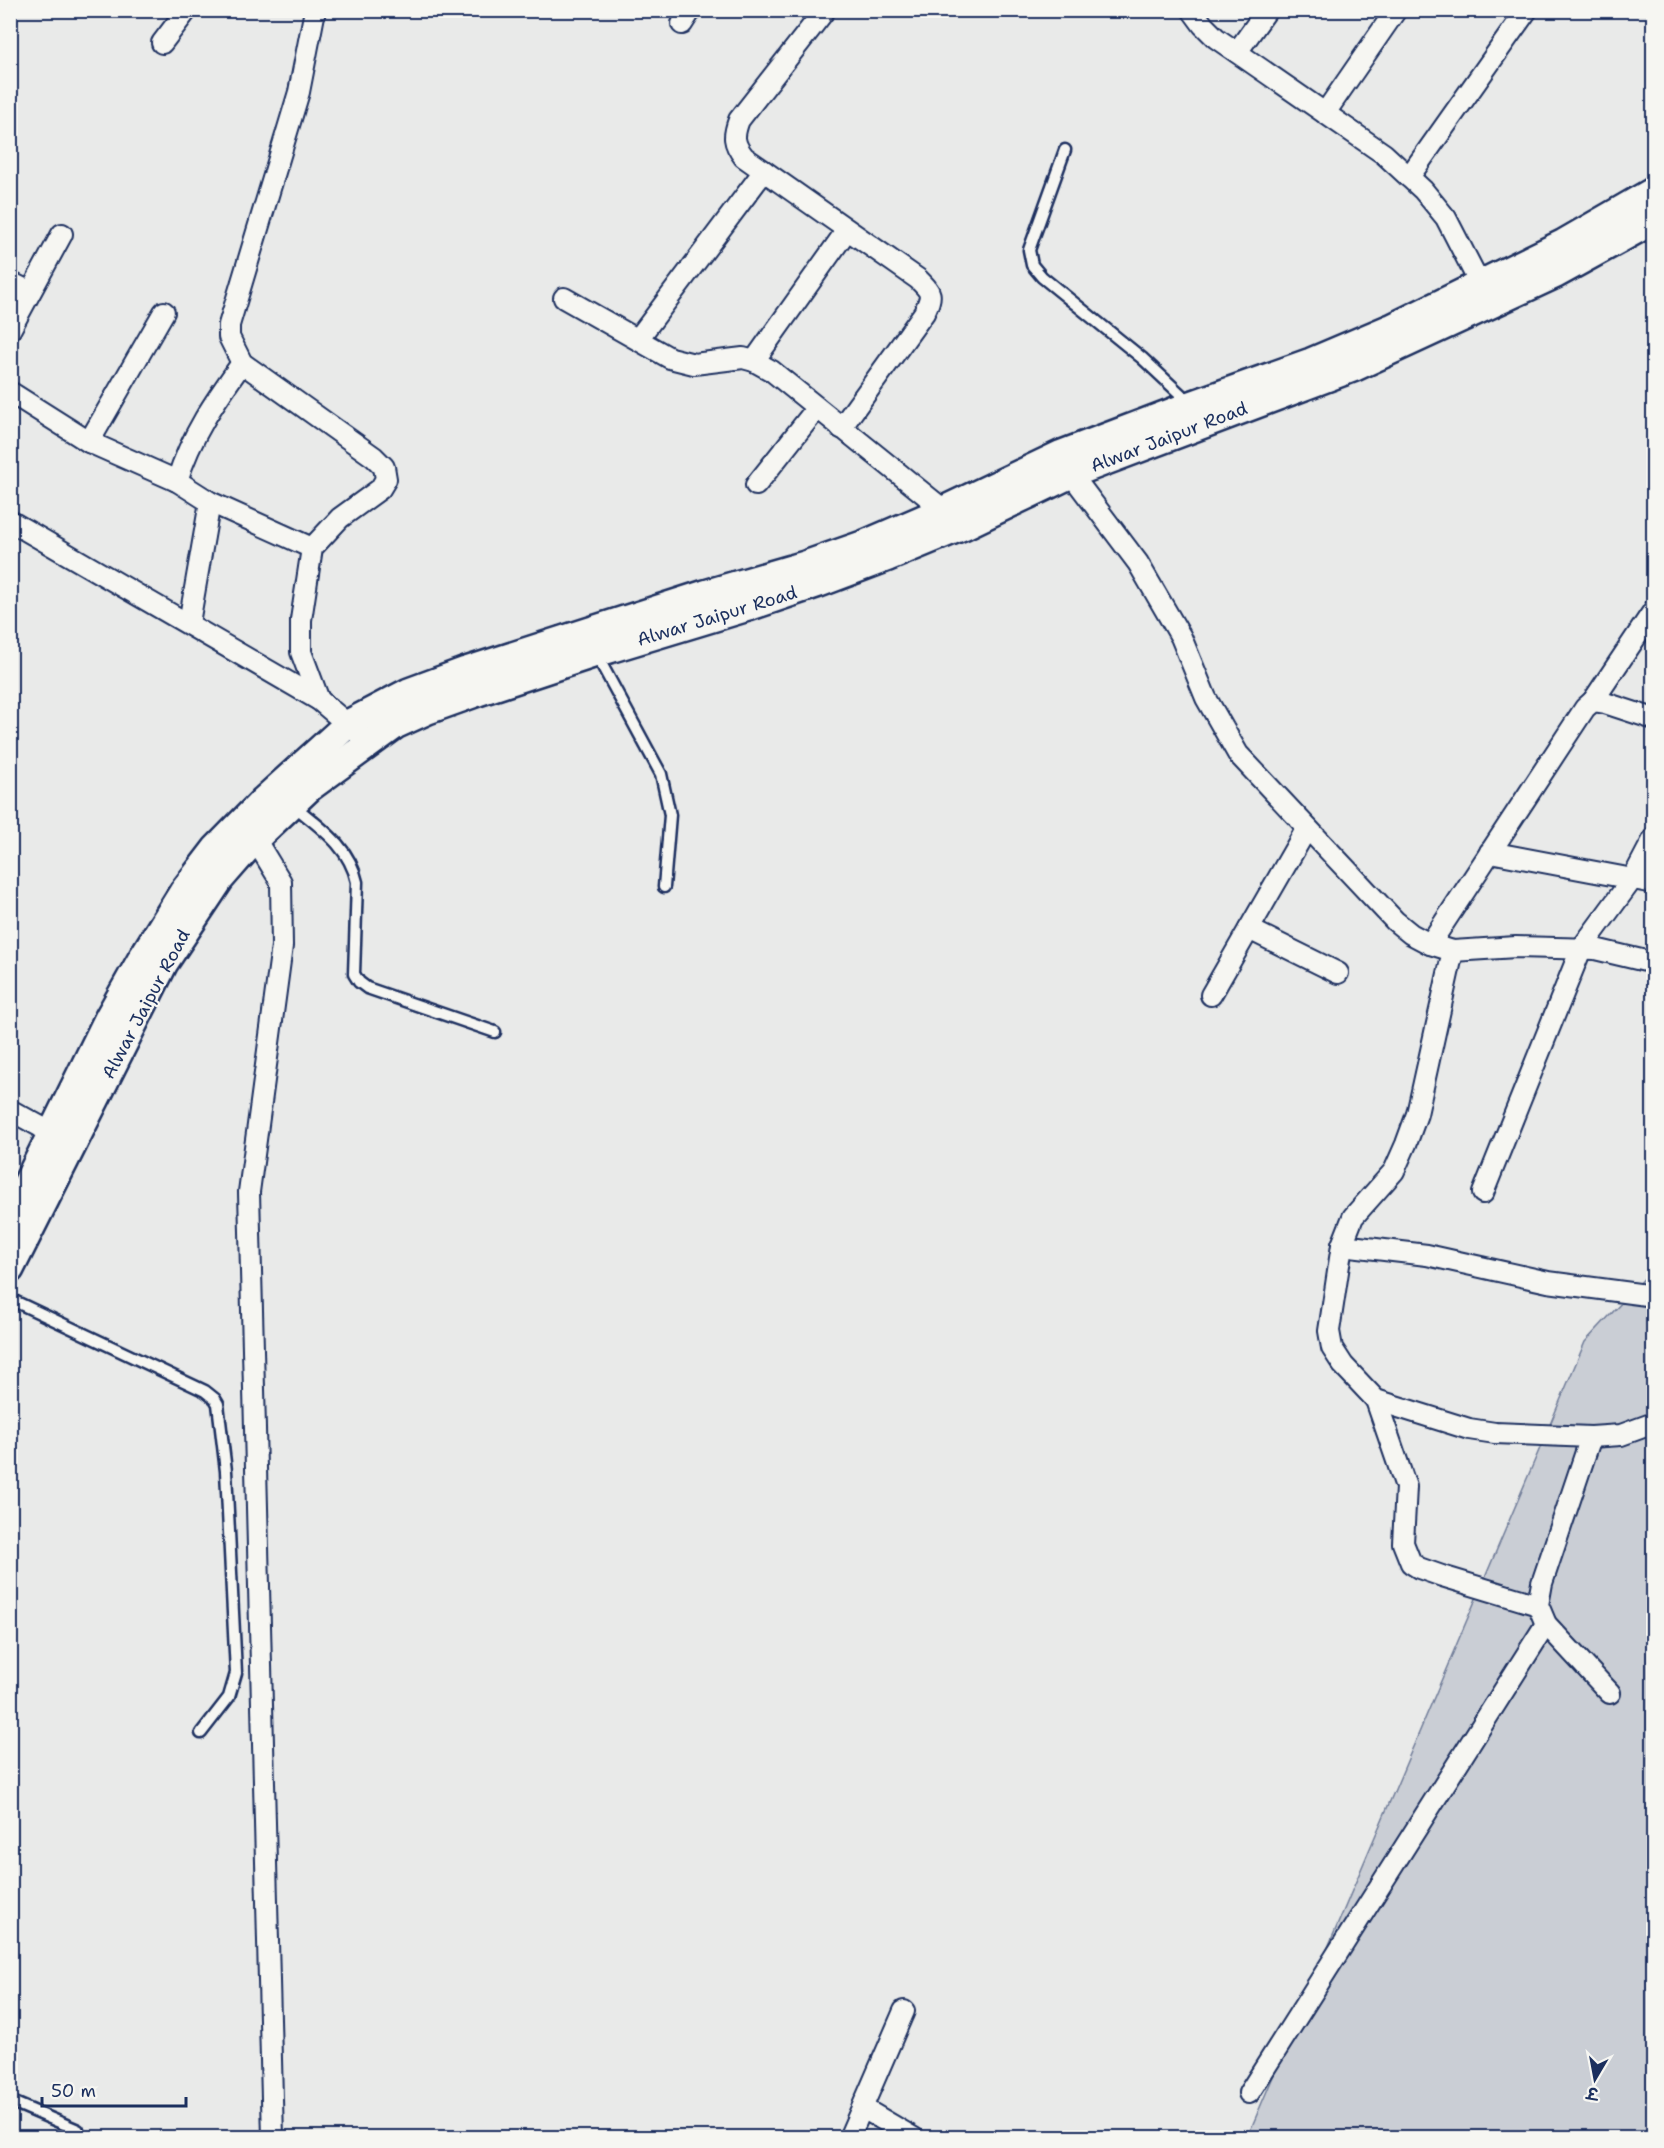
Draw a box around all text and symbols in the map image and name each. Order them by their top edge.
street label: Alwar Jaipur Road [1087,396,1251,478]
street label: Alwar Jaipur Road [634,580,800,652]
street label: Alwar Jaipur Road [96,925,196,1083]
north arrow [1565,2049,1625,2109]
scale bar [42,2070,186,2108]
text: 50 m [51,2079,96,2103]
text: उ [1584,2082,1602,2105]

